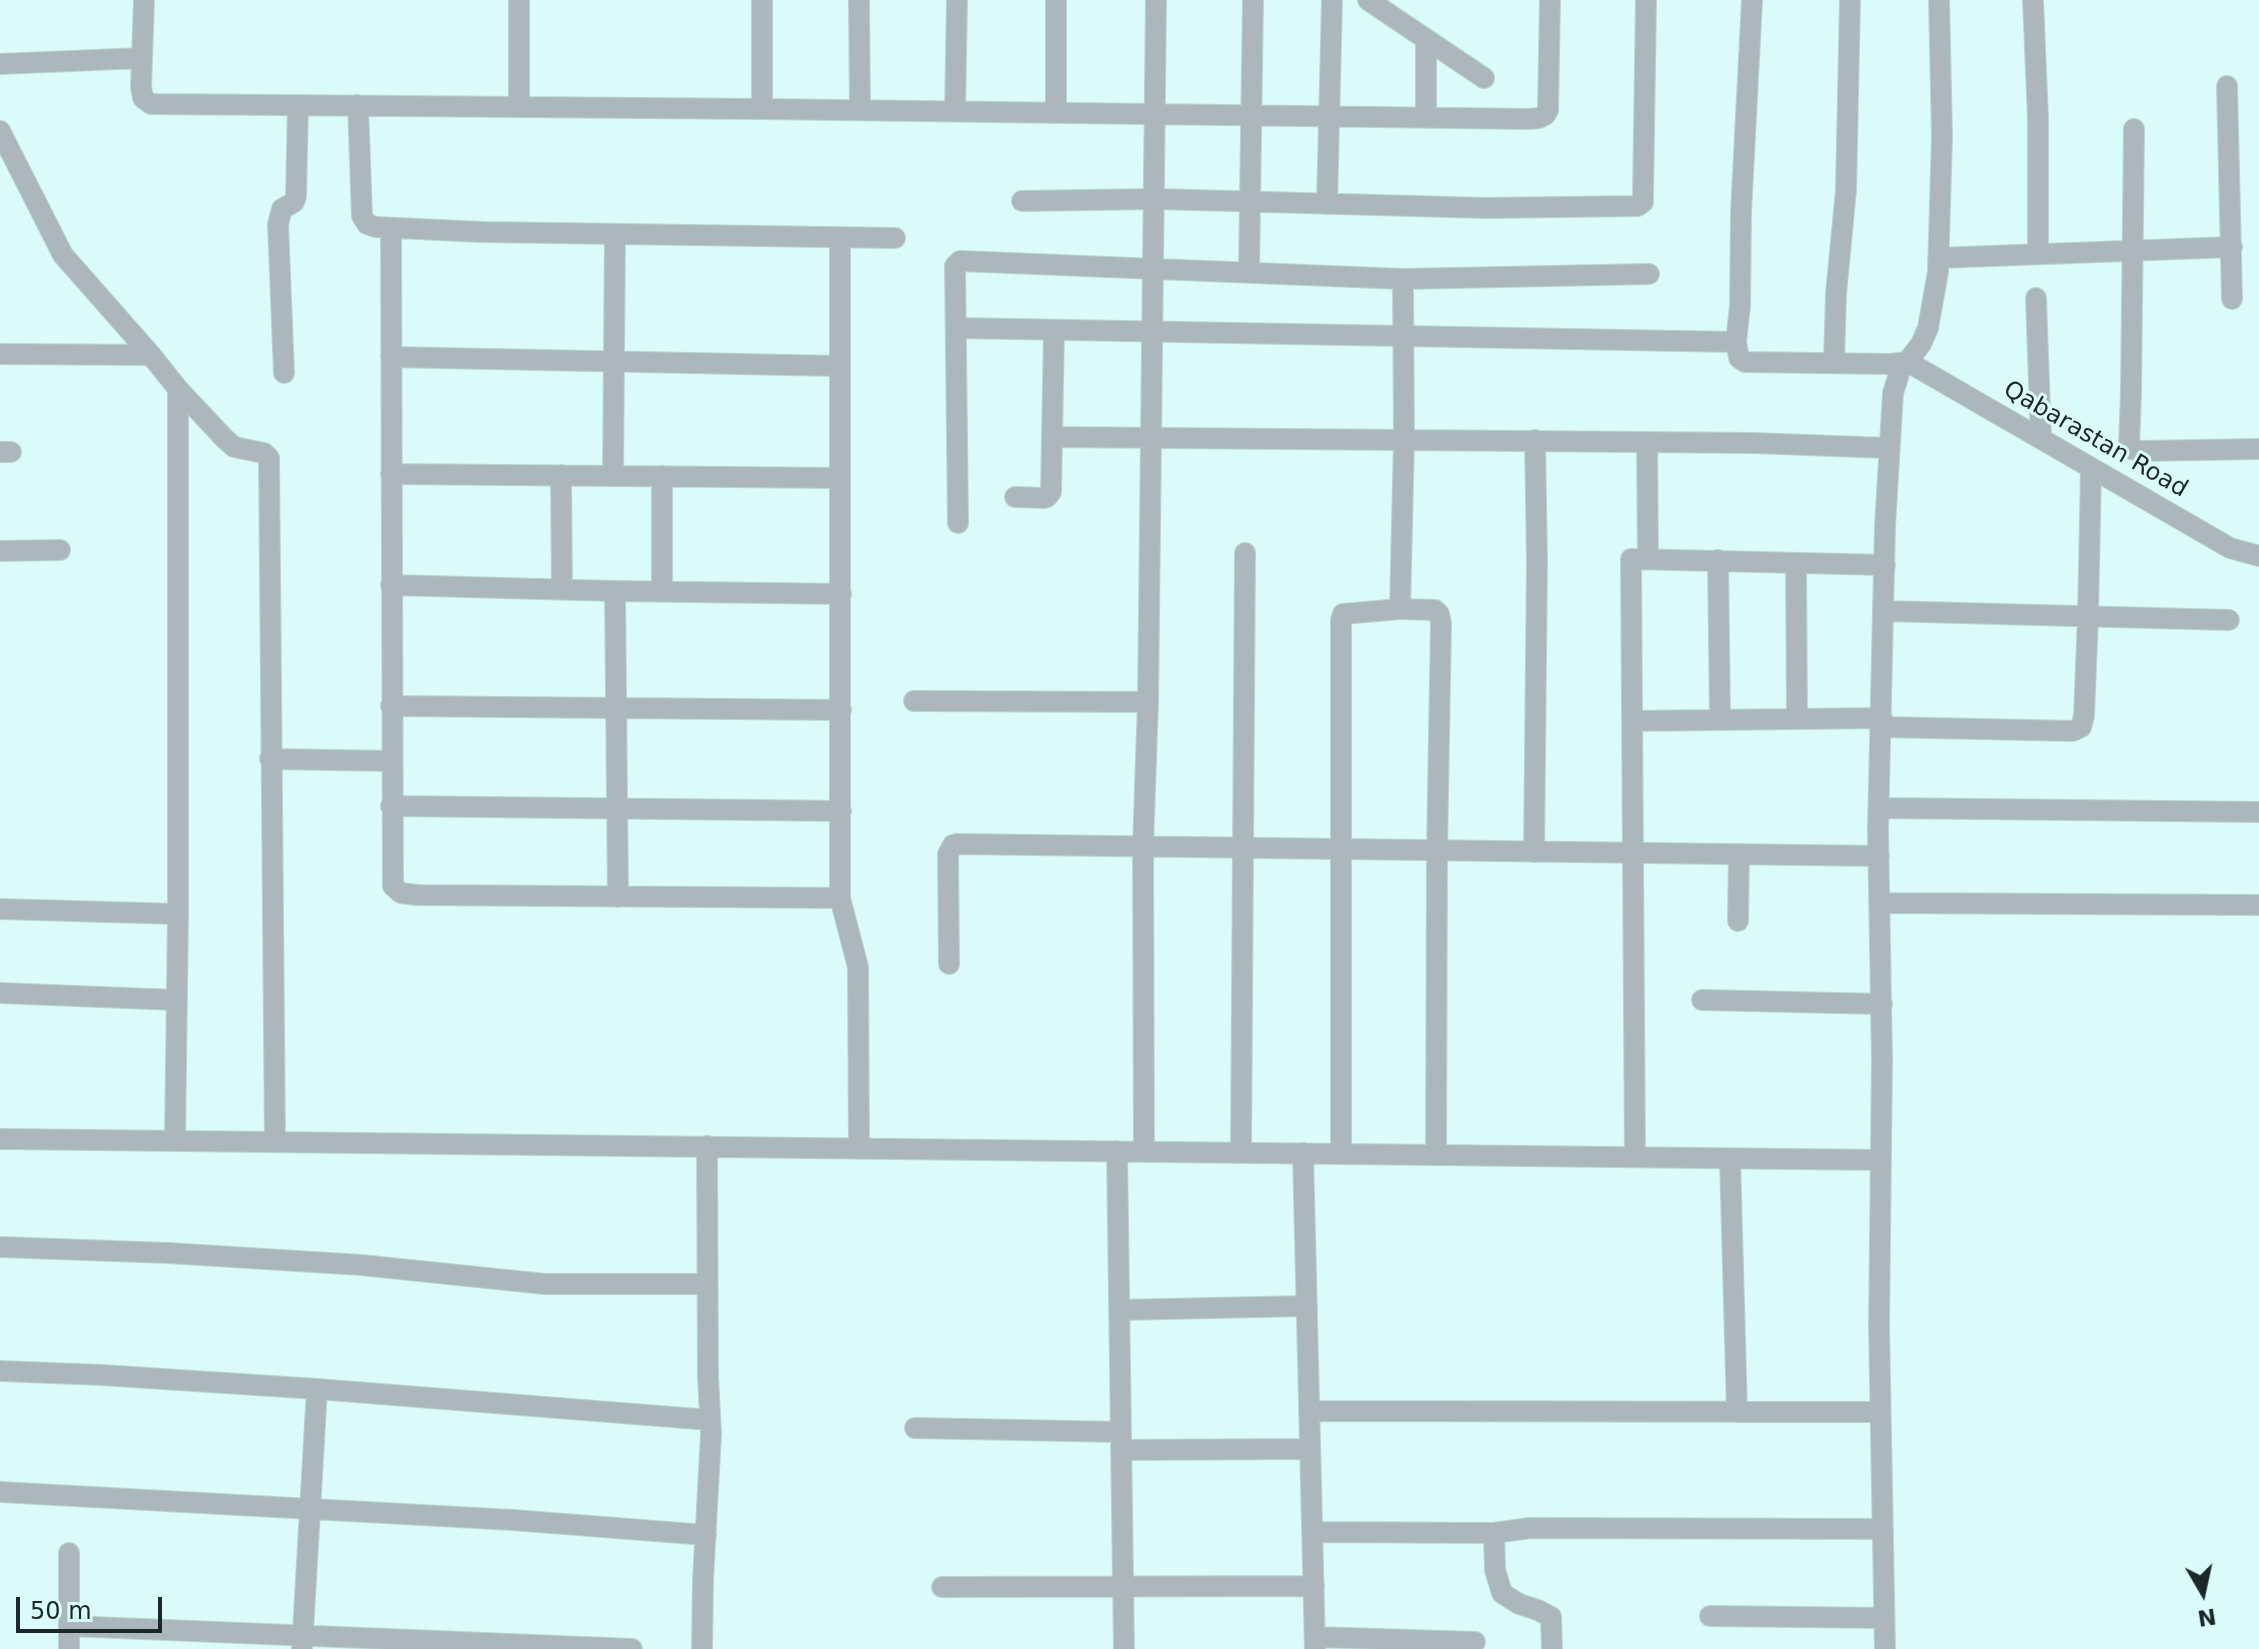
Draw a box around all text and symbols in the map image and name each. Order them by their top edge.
street label: Qabarastan Road [1998,376,2192,504]
north arrow [2163,1553,2243,1633]
scale bar [20,1581,166,1631]
text: 50 m [30,1597,92,1625]
text: N [2196,1603,2218,1631]

